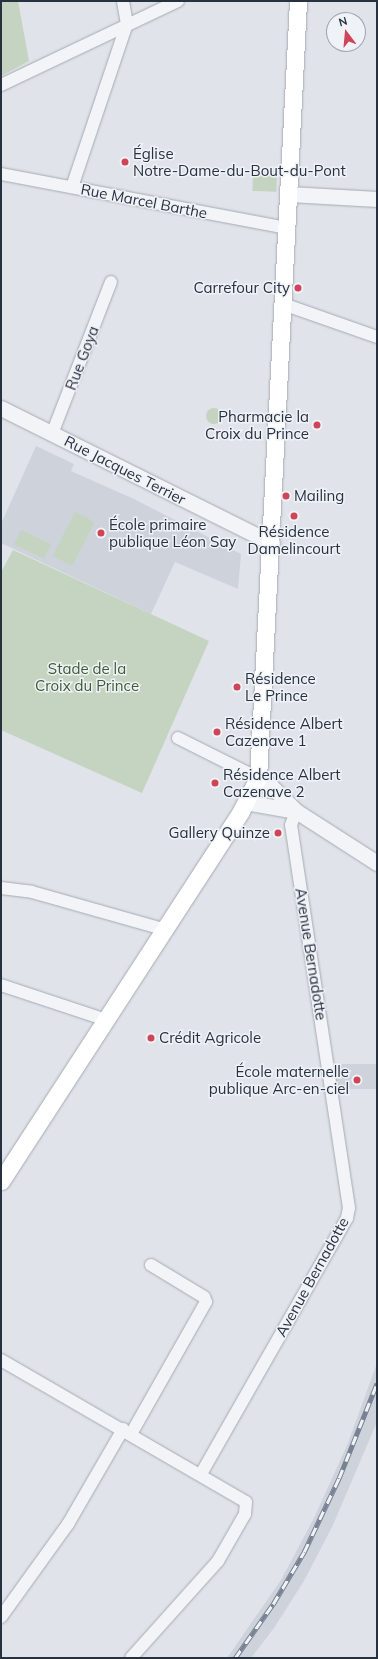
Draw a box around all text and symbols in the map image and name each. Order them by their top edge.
north arrow [326,12,366,52]
text: N [337,14,349,29]
place label: Église Notre-Dame-du-Bout-du-Pont [133,144,346,179]
marker: Église Notre-Dame-du-Bout-du-Pont [120,157,130,167]
street label: Rue Marcel Barthe [79,180,209,222]
place label: Carrefour City [193,279,290,297]
marker: Carrefour City [293,283,303,293]
street label: Rue Goya [62,323,102,393]
place label: Pharmacie la Croix du Prince [205,407,309,442]
marker: Pharmacie la Croix du Prince [312,420,322,430]
street label: Rue Jacques Terrier [61,432,189,508]
place label: Mailing [294,487,344,505]
marker: Mailing [281,491,291,501]
marker: Résidence Damelincourt [289,511,299,521]
place label: École primaire publique Léon Say [109,515,236,550]
place label: Résidence Damelincourt [247,522,341,557]
marker: École primaire publique Léon Say [96,528,106,538]
park label: Stade de la Croix du Prince [35,659,139,694]
place label: Résidence Le Prince [245,669,316,704]
marker: Résidence Le Prince [232,682,242,692]
place label: Résidence Albert Cazenave 1 [225,714,343,749]
marker: Résidence Albert Cazenave 1 [212,727,222,737]
place label: Résidence Albert Cazenave 2 [223,765,341,800]
marker: Résidence Albert Cazenave 2 [210,778,220,788]
place label: Gallery Quinze [169,824,270,842]
marker: Gallery Quinze [273,828,283,838]
street label: Avenue Bernadotte [292,887,330,1021]
place label: Crédit Agricole [159,1029,261,1047]
marker: Crédit Agricole [146,1033,156,1043]
place label: École maternelle publique Arc-en-ciel [209,1062,349,1097]
marker: École maternelle publique Arc-en-ciel [352,1075,362,1085]
street label: Avenue Bernadotte [272,1214,352,1340]

